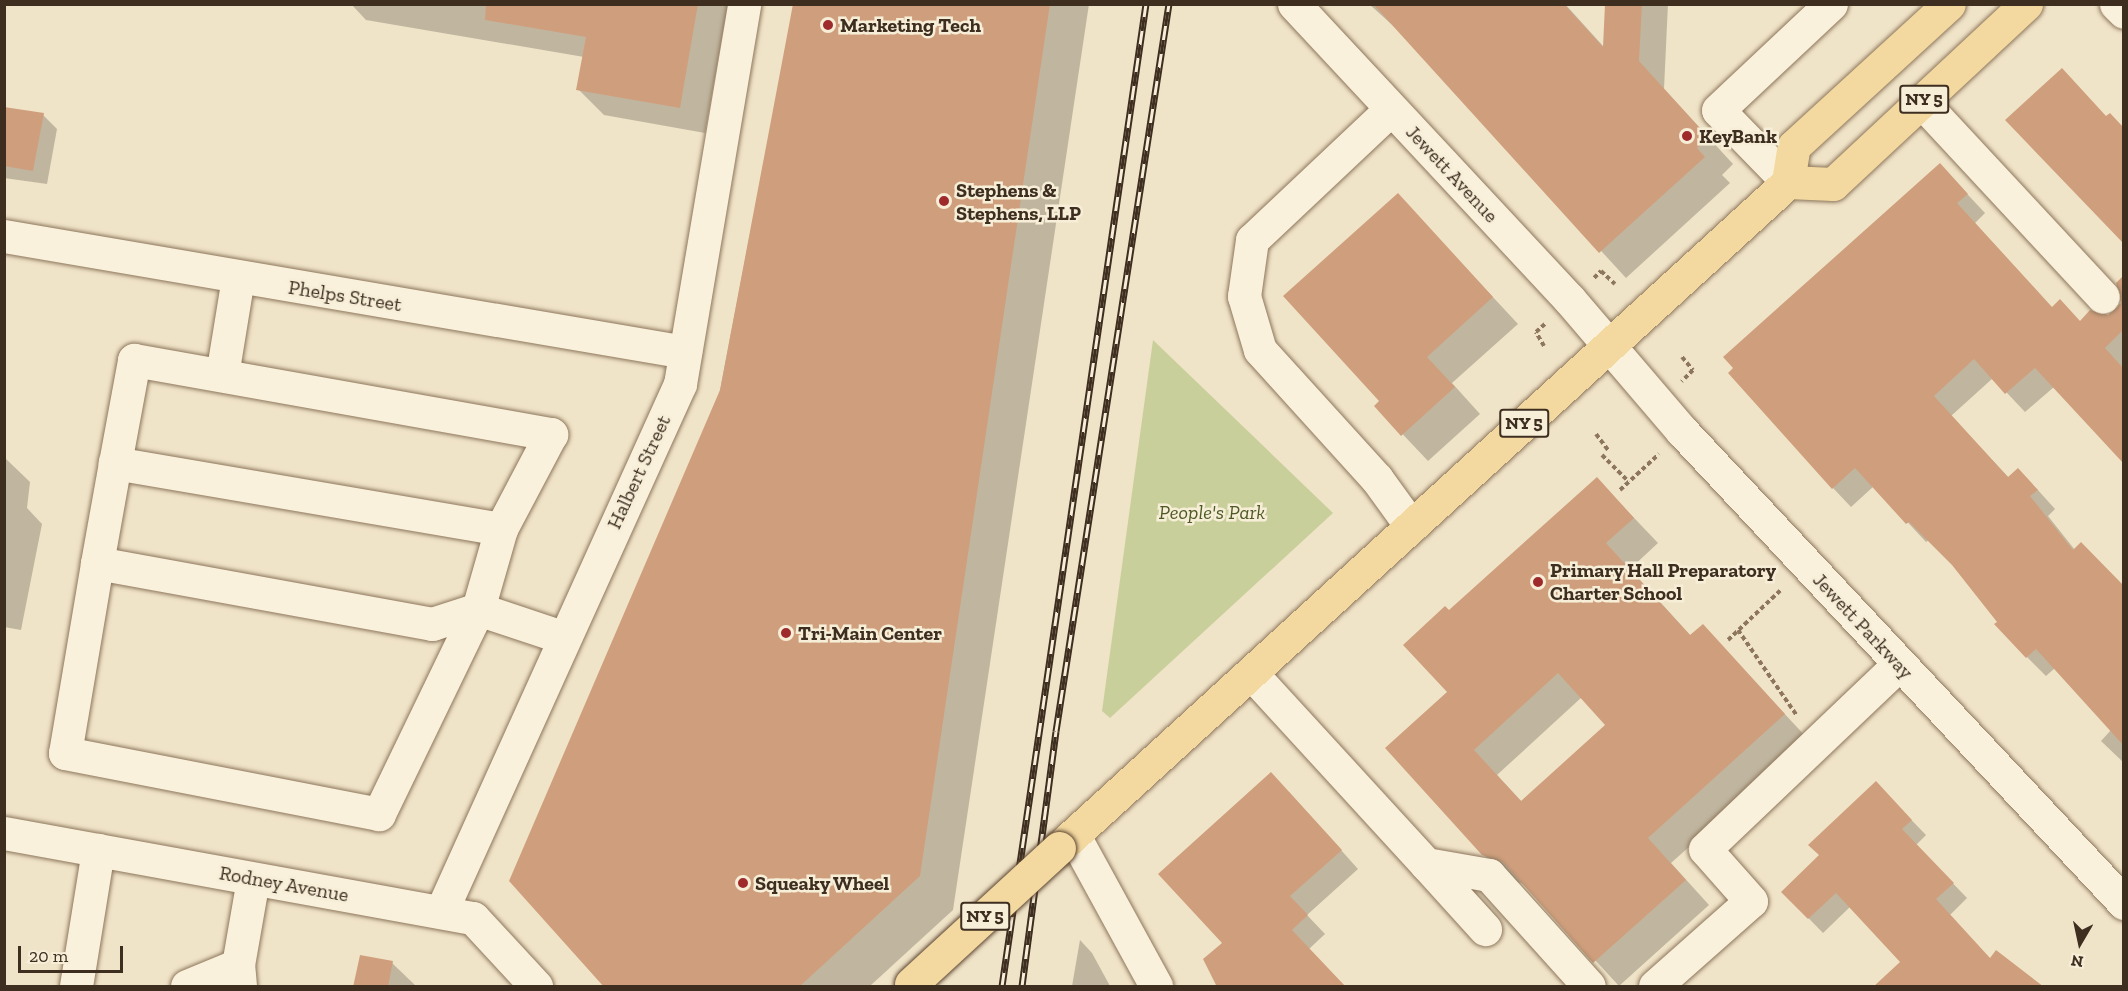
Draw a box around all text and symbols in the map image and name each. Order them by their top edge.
place label: Marketing Tech [840,13,981,37]
marker: Marketing Tech [821,18,835,32]
road number: NY 5 [1898,84,1950,114]
street label: Jewett Avenue [1401,120,1503,228]
place label: KeyBank [1699,124,1777,148]
marker: KeyBank [1680,129,1694,143]
place label: Stephens & Stephens, LLP [956,178,1081,225]
marker: Stephens & Stephens, LLP [937,194,951,208]
street label: Phelps Street [287,275,403,317]
road number: NY 5 [1498,408,1550,438]
street label: Halbert Street [602,411,676,533]
park label: People's Park [1159,500,1265,524]
place label: Primary Hall Preparatory Charter School [1550,558,1777,605]
street label: Jewett Parkway [1808,568,1918,684]
marker: Primary Hall Preparatory Charter School [1531,575,1545,589]
place label: Tri-Main Center [798,621,942,645]
marker: Tri-Main Center [779,626,793,640]
street label: Rodney Avenue [217,861,351,907]
place label: Squeaky Wheel [755,871,890,895]
marker: Squeaky Wheel [736,876,750,890]
road number: NY 5 [960,901,1010,931]
north arrow [2050,913,2110,973]
scale bar [21,934,126,972]
text: 20 m [29,945,68,967]
text: N [2070,951,2085,972]

